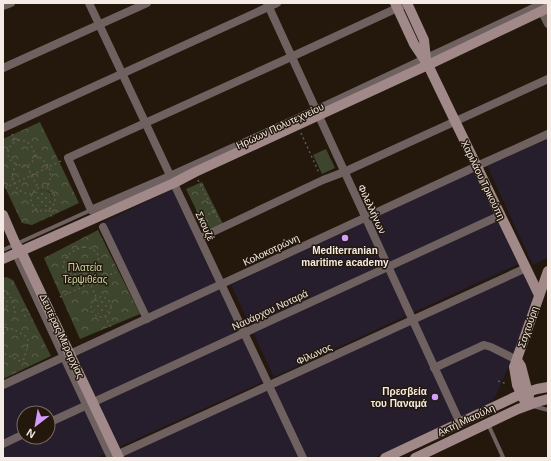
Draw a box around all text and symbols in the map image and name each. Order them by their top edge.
street label: Ηρώων Πολυτεχνείου [234,101,326,151]
street label: Χαριλάου Τρικούπη [459,138,507,222]
street label: Φιλελλήνων [356,183,388,235]
street label: Σκουζέ [193,210,217,243]
street label: Κολοκοτρώνη [241,232,301,268]
marker: Mediterranian maritime academy [340,233,350,243]
place label: Mediterranian maritime academy [301,245,389,268]
park label: Πλατεία Τερψιθέας [62,262,108,285]
street label: Ναυάρχου Νοταρά [230,288,310,332]
street label: Δευτέρας Μεραρχίας [38,292,87,380]
street label: Σαχτούρη [516,305,540,349]
street label: Φίλωνος [294,341,334,367]
place label: Πρεσβεία του Παναμά [371,386,428,409]
marker: Πρεσβεία του Παναμά [430,392,440,402]
street label: Ακτή Μιαούλη [436,402,496,438]
north arrow [16,405,56,445]
text: N [24,426,37,441]

